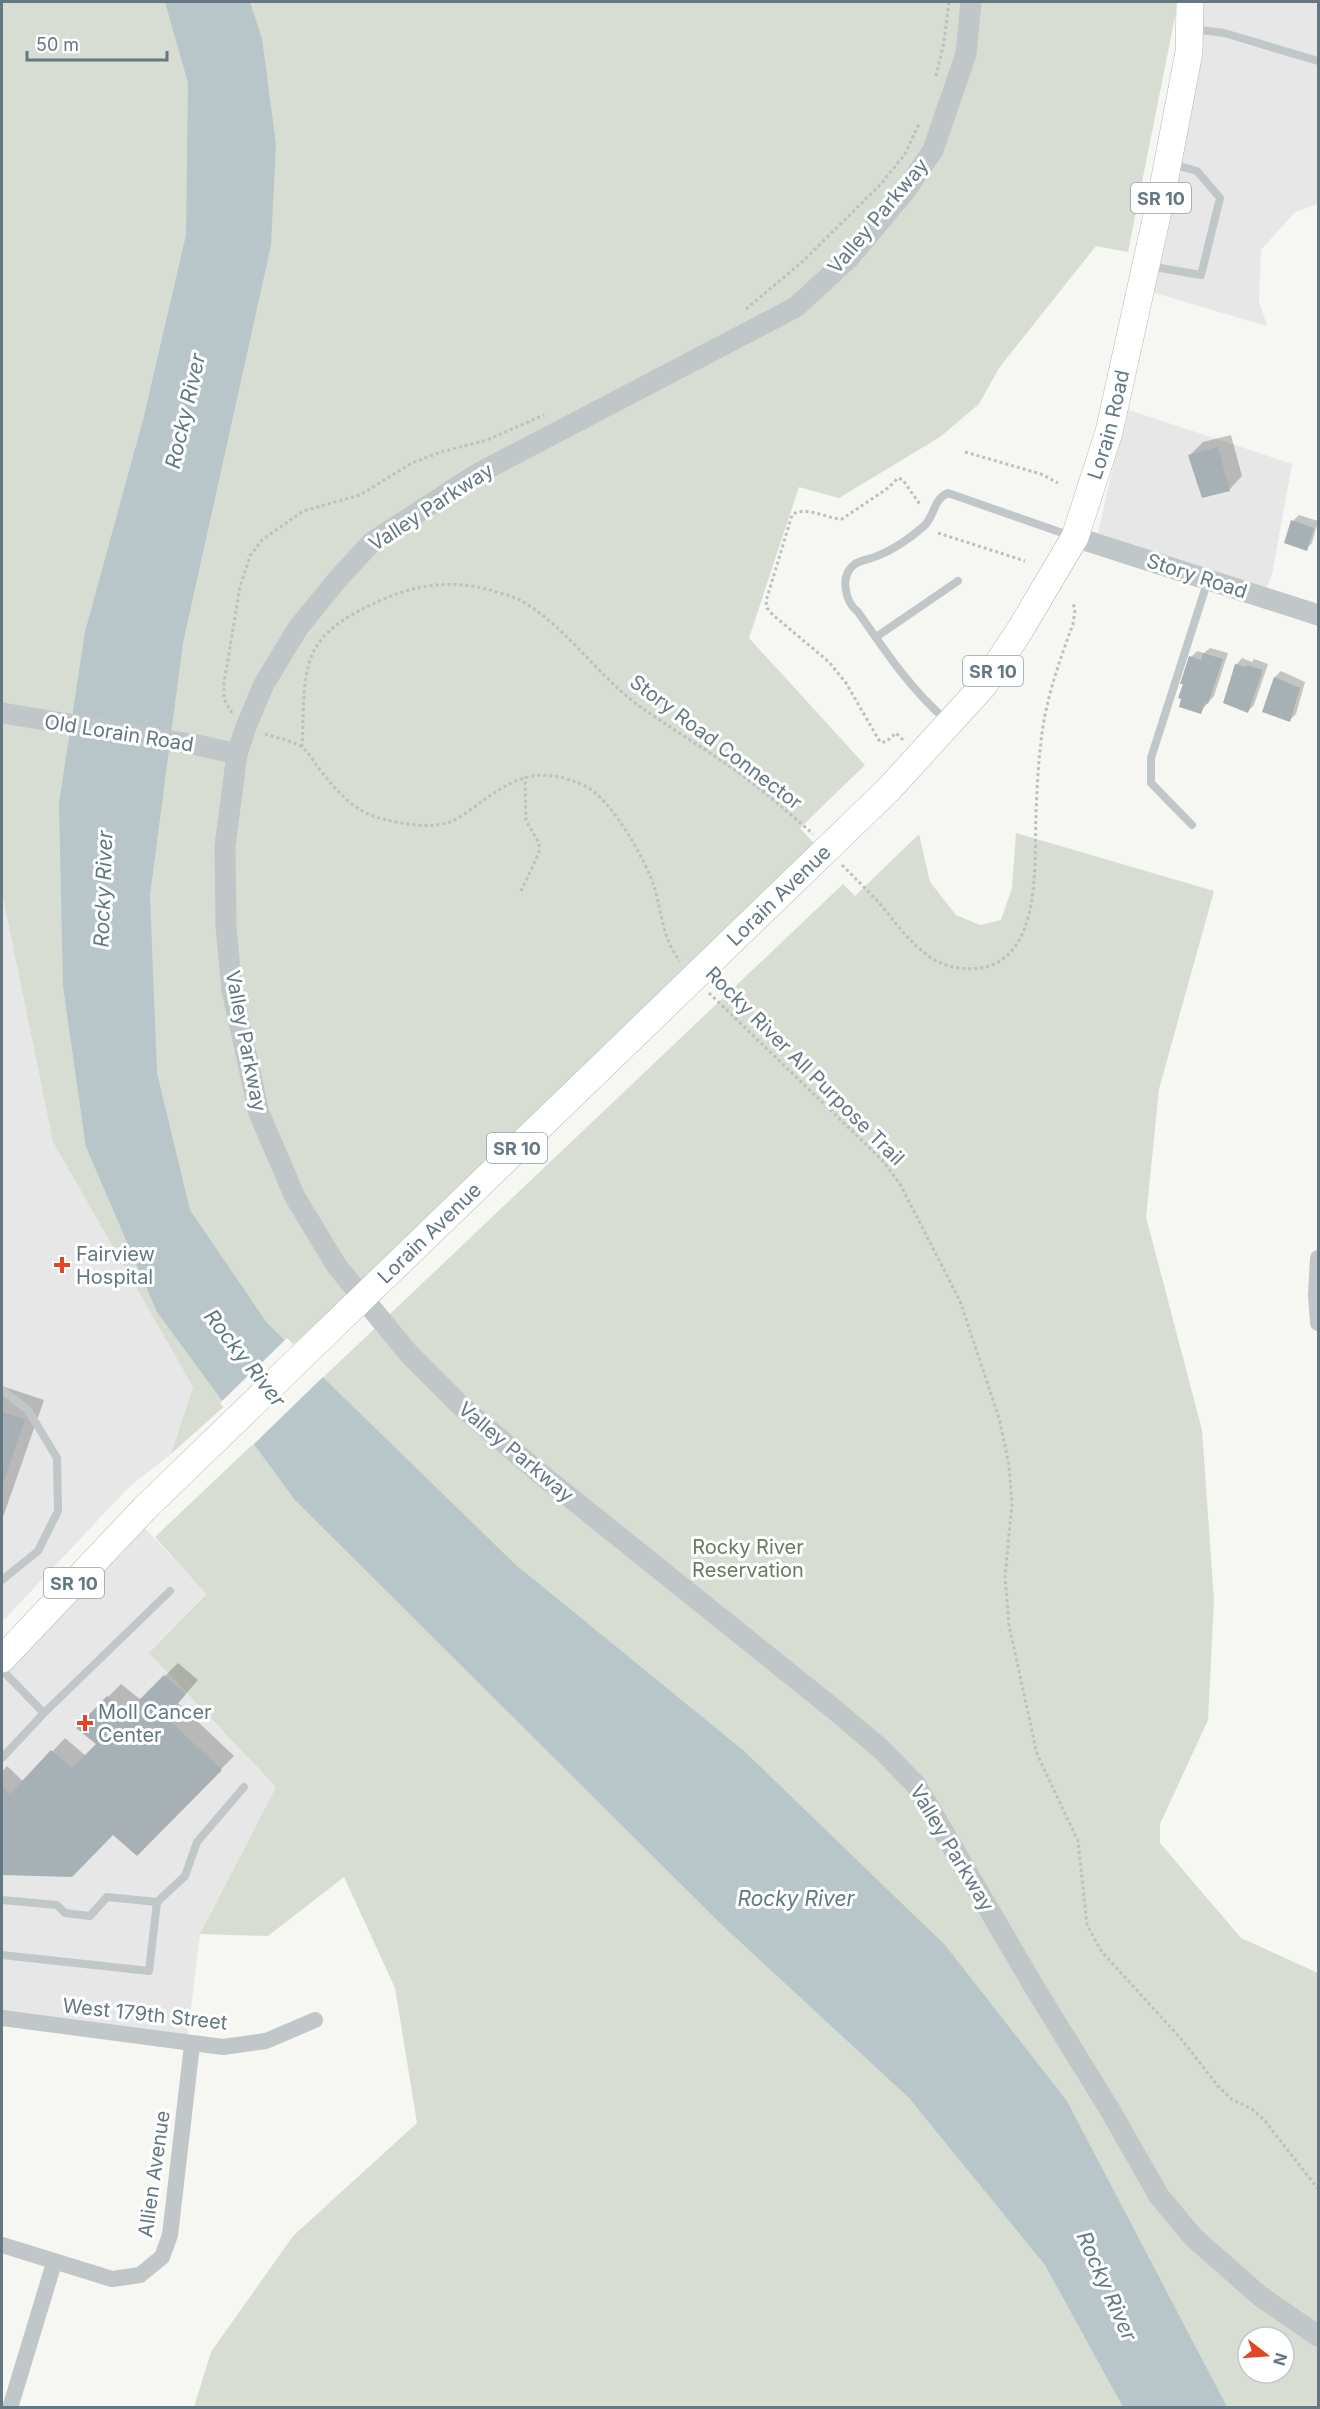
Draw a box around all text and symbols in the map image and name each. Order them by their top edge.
scale bar [27,24,166,62]
text: 50 m [36,34,79,55]
street label: Valley Parkway [823,153,933,279]
road number: SR 10 [1131,183,1191,213]
water label: Rocky River [160,350,211,471]
street label: Lorain Road [1082,368,1134,483]
street label: Valley Parkway [364,458,498,556]
street label: Story Road [1144,548,1250,604]
road number: SR 10 [963,656,1023,686]
street label: Story Road Connector [625,670,807,815]
street label: Old Lorain Road [43,709,195,757]
water label: Rocky River [88,829,118,948]
street label: Lorain Avenue [722,840,836,951]
street label: Rocky River All Purpose Trail [701,962,909,1170]
street label: Valley Parkway [221,968,271,1114]
road number: SR 10 [487,1133,547,1163]
street label: Lorain Avenue [373,1178,486,1289]
place label: Fairview Hospital [76,1242,155,1289]
marker: Fairview Hospital [53,1256,71,1274]
water label: Rocky River [199,1304,292,1413]
street label: Valley Parkway [453,1397,579,1507]
park label: Rocky River Reservation [692,1535,804,1582]
road number: SR 10 [44,1568,104,1598]
place label: Moll Cancer Center [98,1700,212,1747]
marker: Moll Cancer Center [76,1714,94,1732]
street label: Valley Parkway [905,1780,999,1916]
water label: Rocky River [737,1886,856,1911]
street label: West 179th Street [61,1993,229,2035]
street label: Allien Avenue [133,2109,175,2239]
water label: Rocky River [1072,2227,1143,2346]
north arrow [1236,2325,1296,2385]
text: N [1269,2351,1292,2368]

